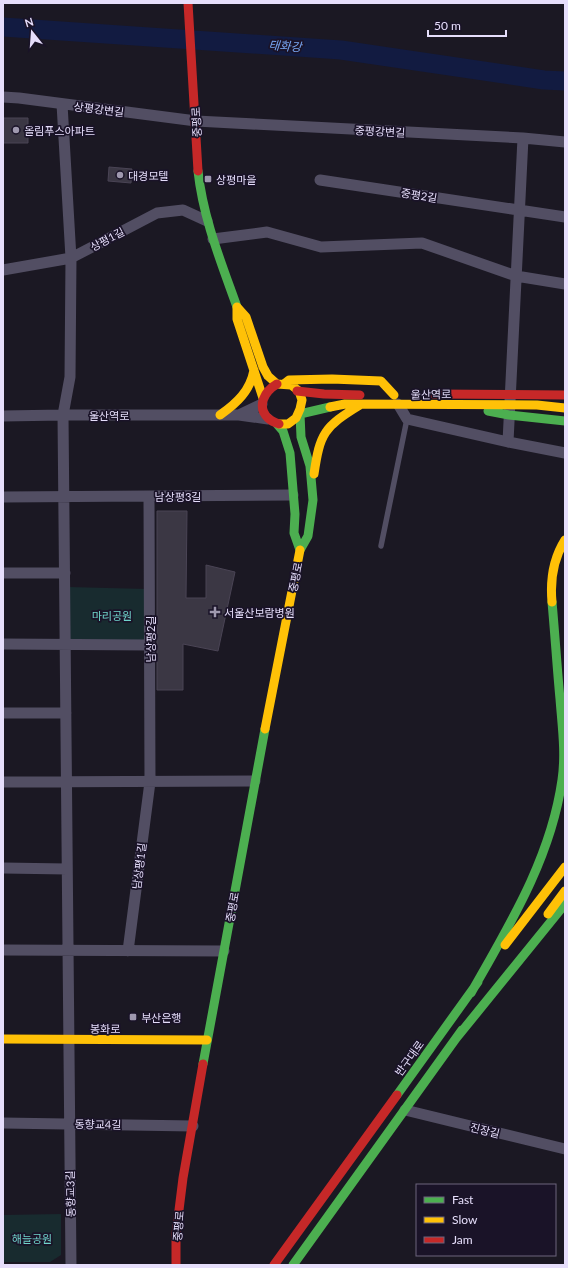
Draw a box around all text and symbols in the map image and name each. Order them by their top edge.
north arrow [12,12,52,52]
scale bar [428,12,506,38]
text: N [23,15,35,29]
text: 50 m [434,18,461,33]
water label: 태화강 [268,37,304,55]
street label: 상평강변길 [73,99,125,119]
street label: 중평로 [189,106,203,138]
street label: 중평강변길 [354,123,406,139]
place label: 올림푸스아파트 [24,124,95,137]
marker: 올림푸스아파트 [11,125,21,135]
place label: 대경모텔 [128,169,168,182]
marker: 대경모텔 [115,170,125,180]
place label: 상평마을 [216,173,256,186]
marker: 상평마을 [203,174,213,184]
street label: 중평2길 [400,186,438,204]
street label: 상평1길 [88,225,126,253]
street label: 울산역로 [411,387,451,401]
street label: 울산역로 [89,409,129,422]
street label: 남상평3길 [155,490,201,503]
street label: 중평로 [286,561,304,593]
marker: 서울산보람병원 [209,606,221,618]
place label: 서울산보람병원 [224,606,295,619]
park label: 마리공원 [92,609,132,622]
street label: 남상평2길 [144,616,157,662]
street label: 남상평1길 [130,842,148,890]
street label: 중평로 [223,891,241,923]
place label: 부산은행 [141,1011,181,1024]
marker: 부산은행 [128,1012,138,1022]
street label: 봉화로 [90,1022,120,1035]
street label: 반구대로 [392,1038,426,1078]
street label: 동향교4길 [74,1117,122,1131]
street label: 진장길 [469,1120,501,1140]
street label: 동향교3길 [63,1170,77,1218]
legend [416,1184,556,1256]
text: Fast [452,1192,474,1207]
street label: 중평로 [170,1210,186,1242]
text: Slow [452,1212,478,1227]
park label: 해늘공원 [12,1232,52,1245]
text: Jam [452,1232,473,1247]

